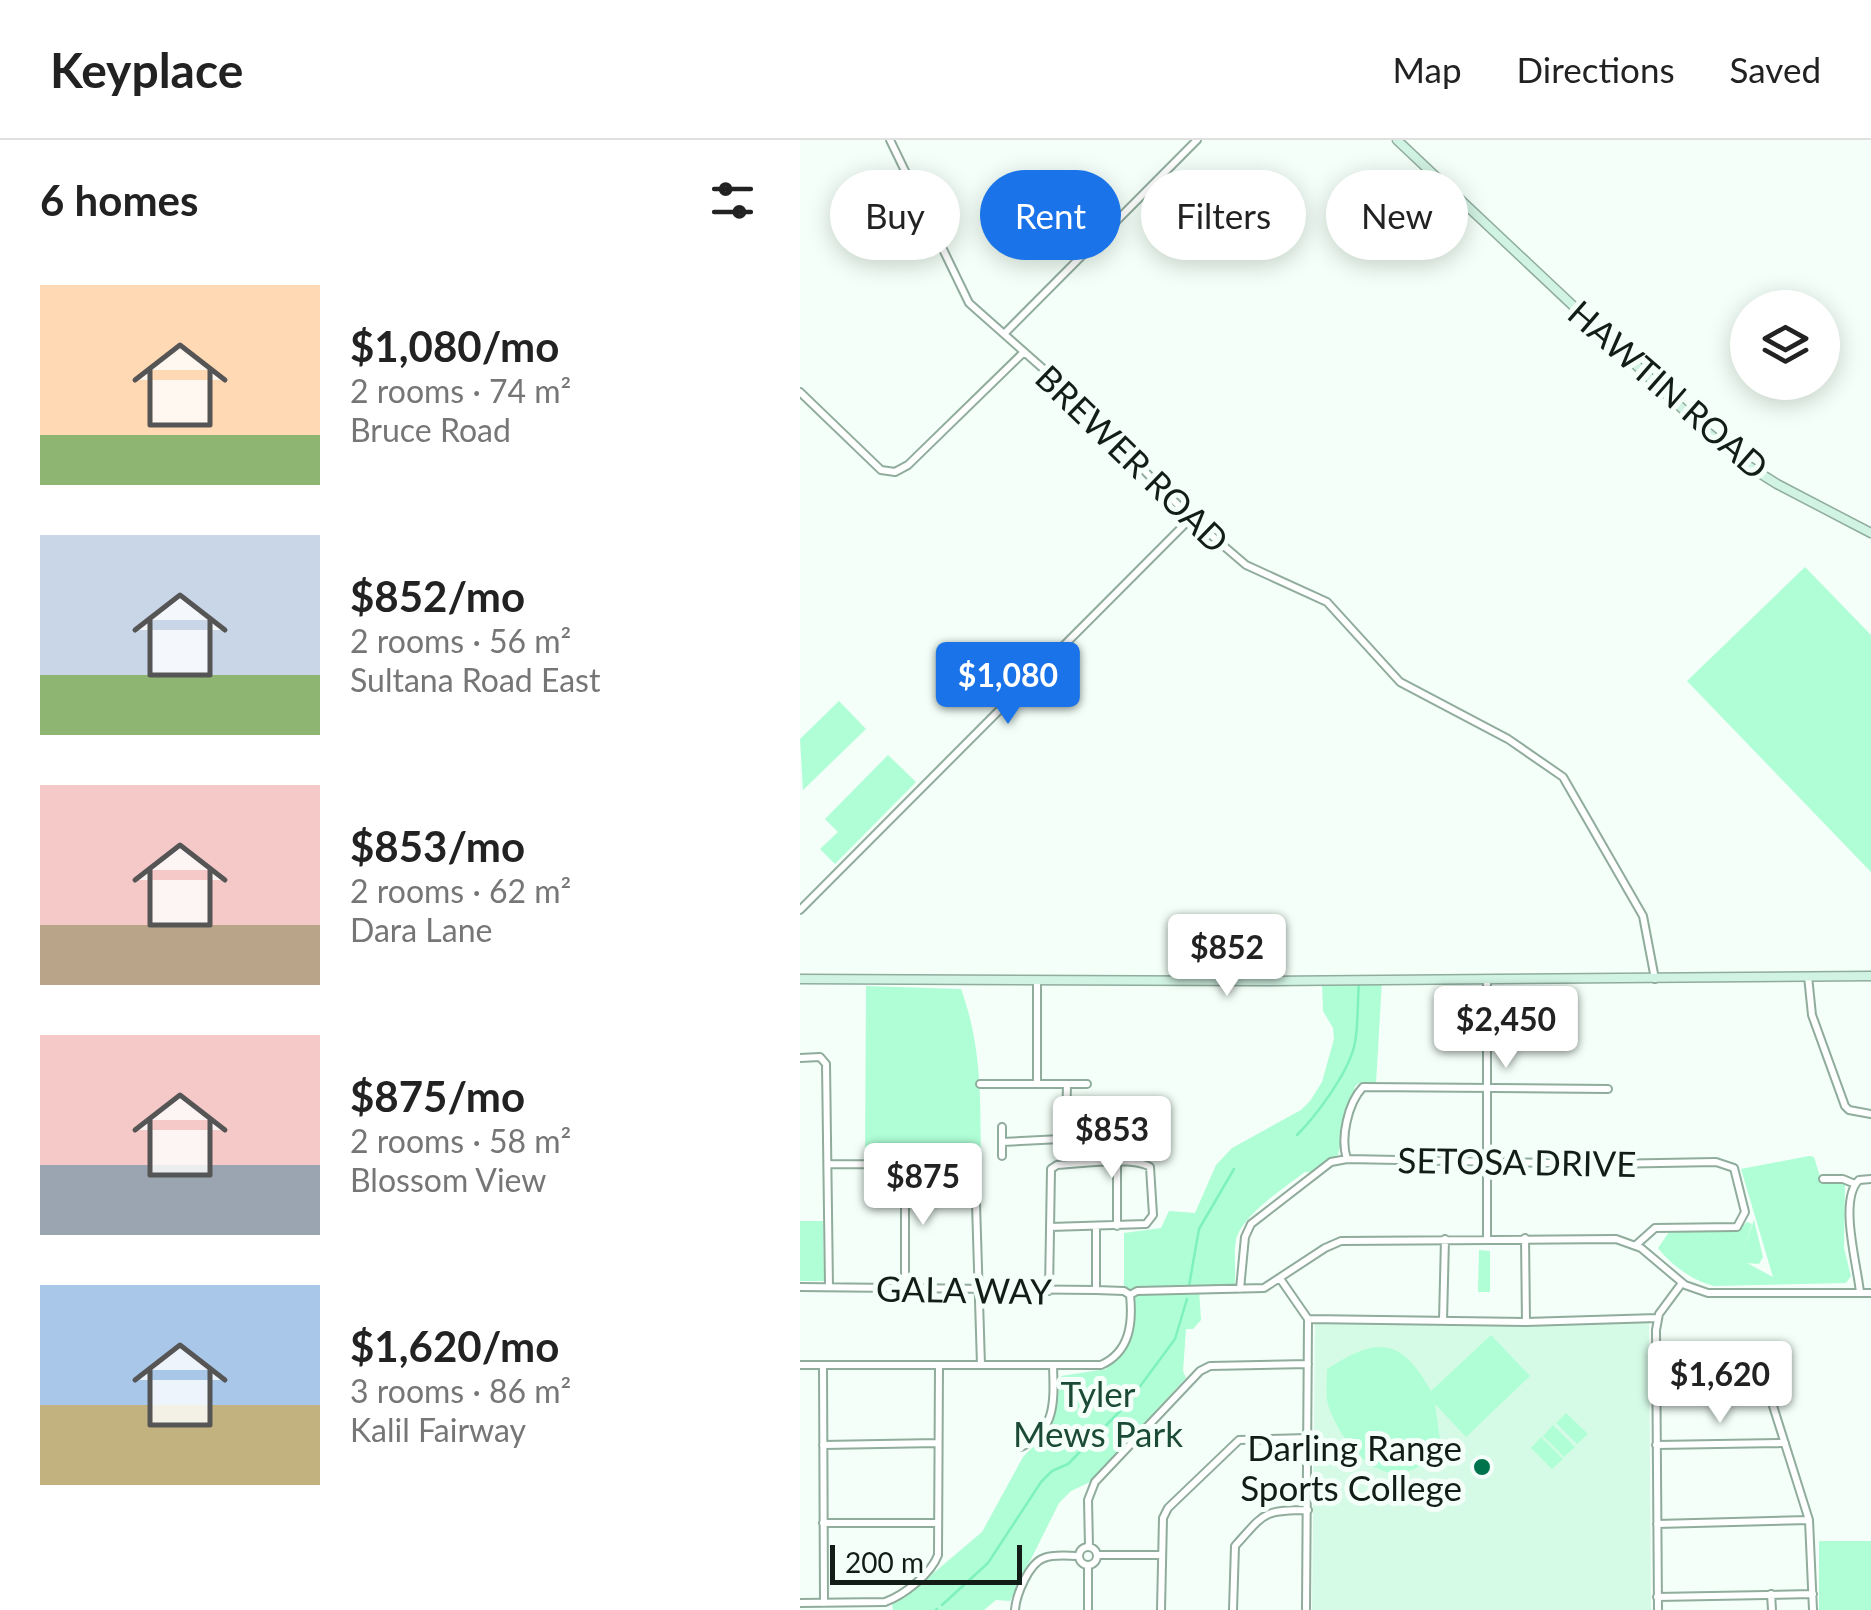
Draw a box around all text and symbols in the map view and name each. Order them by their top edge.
text: Keyplace [50,41,243,98]
text: Map [1393,48,1462,90]
text: Directions [1517,48,1675,90]
text: Saved [1730,48,1821,90]
chip: Buy [830,170,960,260]
chip: Rent [980,170,1121,260]
chip: Filters [1141,170,1306,260]
chip: New [1326,170,1468,260]
icon: filters [705,173,760,228]
text: 6 homes [40,175,198,225]
map controls [1730,290,1840,400]
button: layers [1730,290,1840,400]
street label: HAWTIN ROAD [1561,291,1777,487]
text: $1,080/mo [350,321,559,371]
icon: home [120,325,240,445]
street label: BREWER ROAD [1028,356,1238,560]
text: 2 rooms · 74 m² [350,371,571,410]
text: Bruce Road [350,410,511,449]
text: $852/mo [350,571,525,621]
icon: home [120,575,240,695]
text: 2 rooms · 56 m² [350,621,571,660]
pin: $1,080 [927,642,1089,727]
text: $1,080 [958,655,1058,694]
text: Sultana Road East [350,660,600,699]
text: $853/mo [350,821,525,871]
icon: home [120,825,240,945]
text: 2 rooms · 62 m² [350,871,571,910]
text: Dara Lane [350,910,492,949]
pin: $852 [1168,914,1286,999]
text: $852 [1190,927,1264,966]
pin: $2,450 [1425,986,1587,1071]
text: $2,450 [1456,999,1556,1038]
text: $875/mo [350,1071,525,1121]
icon: home [120,1075,240,1195]
pin: $853 [1053,1096,1171,1181]
text: $853 [1075,1109,1149,1148]
text: 2 rooms · 58 m² [350,1121,571,1160]
street label: SETOSA DRIVE [1397,1138,1637,1184]
pin: $875 [864,1143,982,1228]
text: $875 [886,1156,960,1195]
text: Blossom View [350,1160,547,1199]
street label: GALA WAY [876,1266,1052,1312]
text: $1,620/mo [350,1321,559,1371]
icon: home [120,1325,240,1445]
pin: $1,620 [1639,1341,1801,1426]
text: $1,620 [1670,1354,1770,1393]
text: 3 rooms · 86 m² [350,1371,571,1410]
park label: Tyler Mews Park [1013,1372,1183,1454]
text: Kalil Fairway [350,1410,526,1449]
place label: Darling Range Sports College [1240,1426,1462,1508]
marker: Darling Range Sports College [1471,1456,1493,1478]
scale bar [830,1540,1022,1584]
text: 200 m [845,1545,924,1579]

